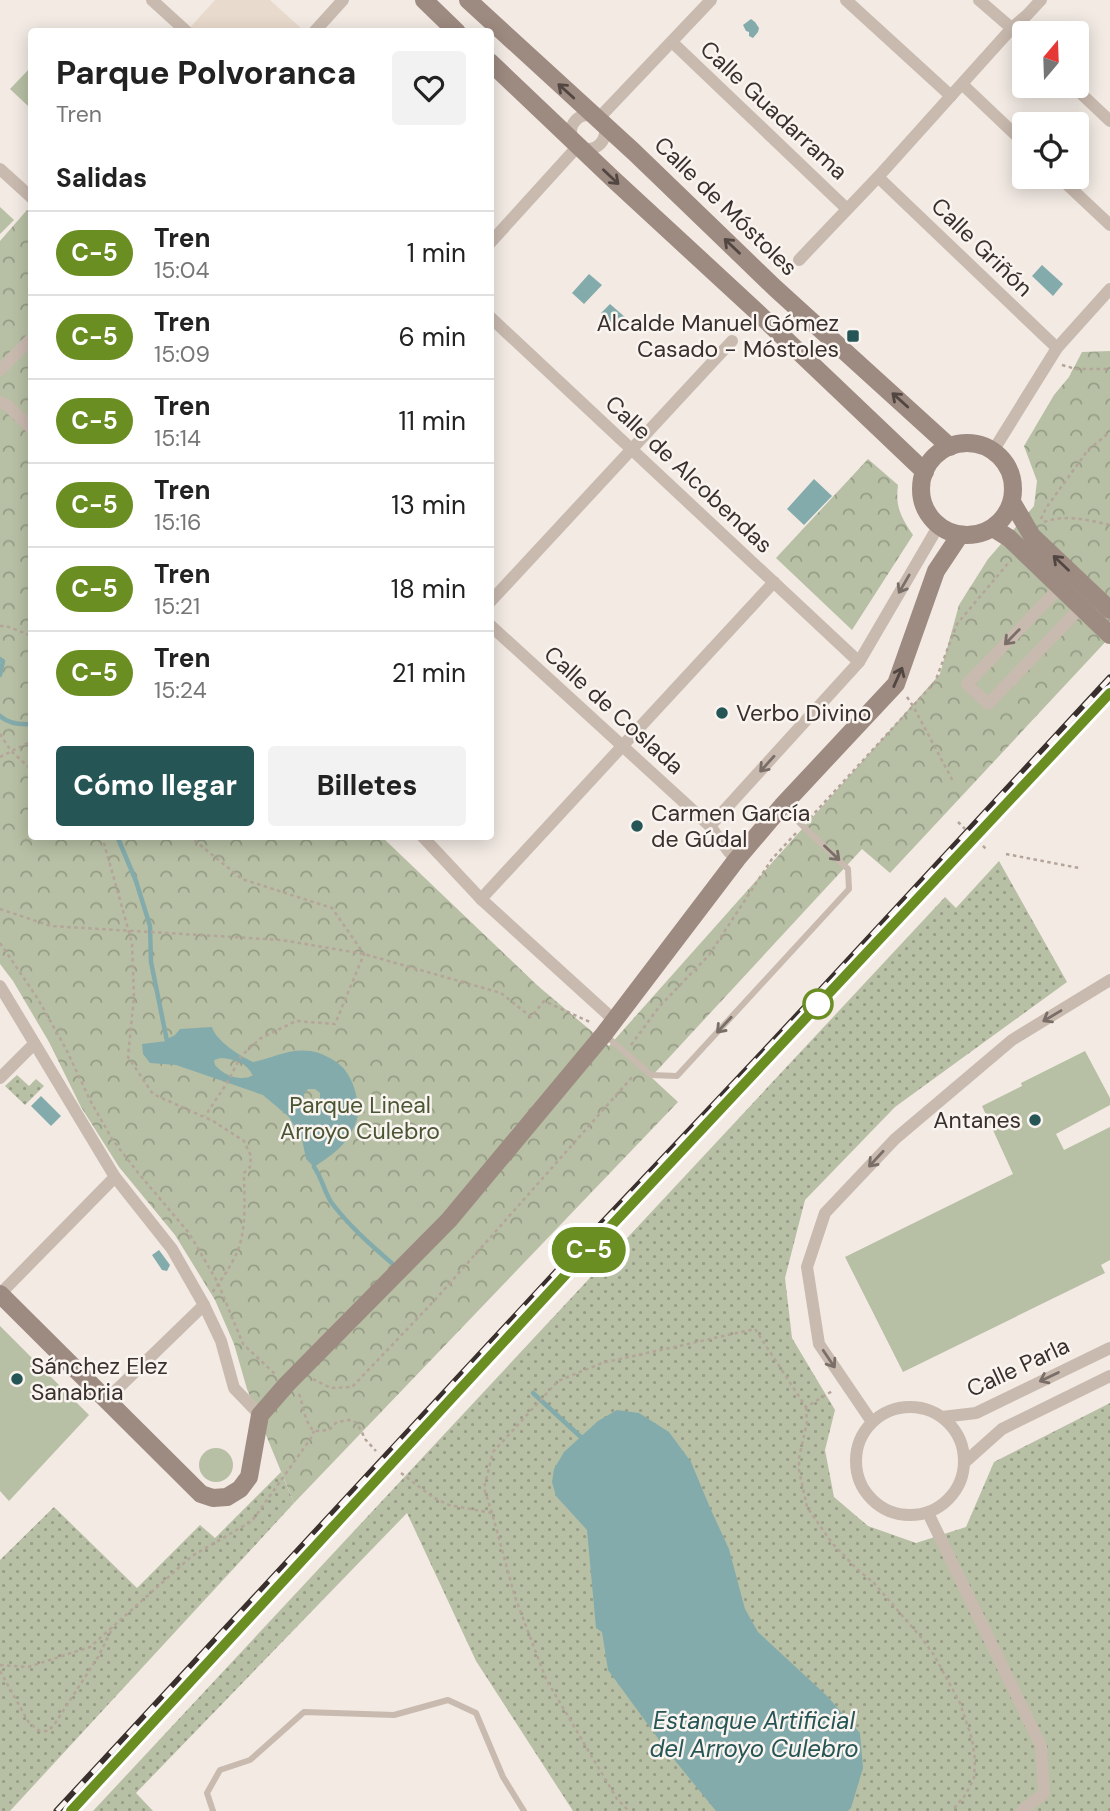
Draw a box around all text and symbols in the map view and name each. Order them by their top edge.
north arrow [1012,21,1088,98]
map controls [1012,21,1089,189]
street label: Calle Guadarrama [694,34,854,186]
text: Parque Polvoranca [56,51,356,94]
button: heart [392,51,466,125]
one-way arrow [558,83,576,99]
text: Tren [56,99,102,129]
button: locate [1012,112,1089,189]
street label: Calle de Móstoles [648,130,804,282]
text: Salidas [56,161,147,195]
one-way arrow [601,168,619,185]
street label: Calle Griñón [925,191,1039,303]
text: Tren [154,221,210,255]
text: 1 min [407,236,466,270]
text: C-5 [71,237,118,268]
one-way arrow [724,238,741,255]
text: 15:04 [154,255,210,285]
text: Tren [154,305,210,339]
place label: Alcalde Manuel Gómez Casado - Móstoles [596,308,839,364]
text: 6 min [398,320,466,354]
text: C-5 [71,321,118,352]
marker: Alcalde Manuel Gómez Casado - Móstoles [845,328,861,344]
text: 15:09 [154,339,210,369]
text: Tren [154,389,210,423]
street label: Calle de Alcobendas [599,389,779,559]
one-way arrow [892,392,909,409]
text: 11 min [399,404,466,438]
text: C-5 [71,405,118,436]
text: 15:14 [154,423,201,453]
text: Tren [154,473,210,507]
text: 13 min [391,488,466,522]
text: C-5 [71,489,118,520]
text: 15:16 [154,507,201,537]
one-way arrow [1052,555,1069,572]
text: Tren [154,557,210,591]
text: 18 min [391,572,466,606]
text: C-5 [71,573,118,604]
one-way arrow [897,573,910,594]
text: 15:21 [154,591,200,621]
one-way arrow [1004,628,1021,645]
street label: Calle de Coslada [538,639,690,781]
text: Tren [154,641,210,675]
text: 21 min [392,656,466,690]
text: C-5 [71,657,118,688]
one-way arrow [892,667,905,688]
text: 15:24 [154,675,207,705]
place label: Verbo Divino [736,698,871,728]
marker: Verbo Divino [714,705,730,721]
button: Cómo llegar [56,746,254,826]
button: Billetes [268,746,466,826]
one-way arrow [758,755,775,772]
place label: Carmen García de Gúdal [651,798,810,854]
marker: Carmen García de Gúdal [629,818,645,834]
one-way arrow [823,845,840,862]
unlabelled marker [803,989,833,1019]
one-way arrow [1042,1009,1062,1023]
one-way arrow [716,1016,732,1034]
park label: Parque Lineal Arroyo Culebro [280,1090,440,1146]
place label: Antanes [933,1105,1021,1135]
marker: Antanes [1027,1112,1043,1128]
one-way arrow [867,1150,884,1167]
line badge: C-5 [549,1227,629,1273]
text: C-5 [566,1234,612,1265]
street label: Calle Parla [962,1330,1074,1404]
one-way arrow [822,1349,836,1368]
place label: Sánchez Elez Sanabria [31,1351,168,1407]
marker: Sánchez Elez Sanabria [9,1371,25,1387]
one-way arrow [1039,1371,1060,1385]
water label: Estanque Artificial del Arroyo Culebro [649,1705,859,1764]

